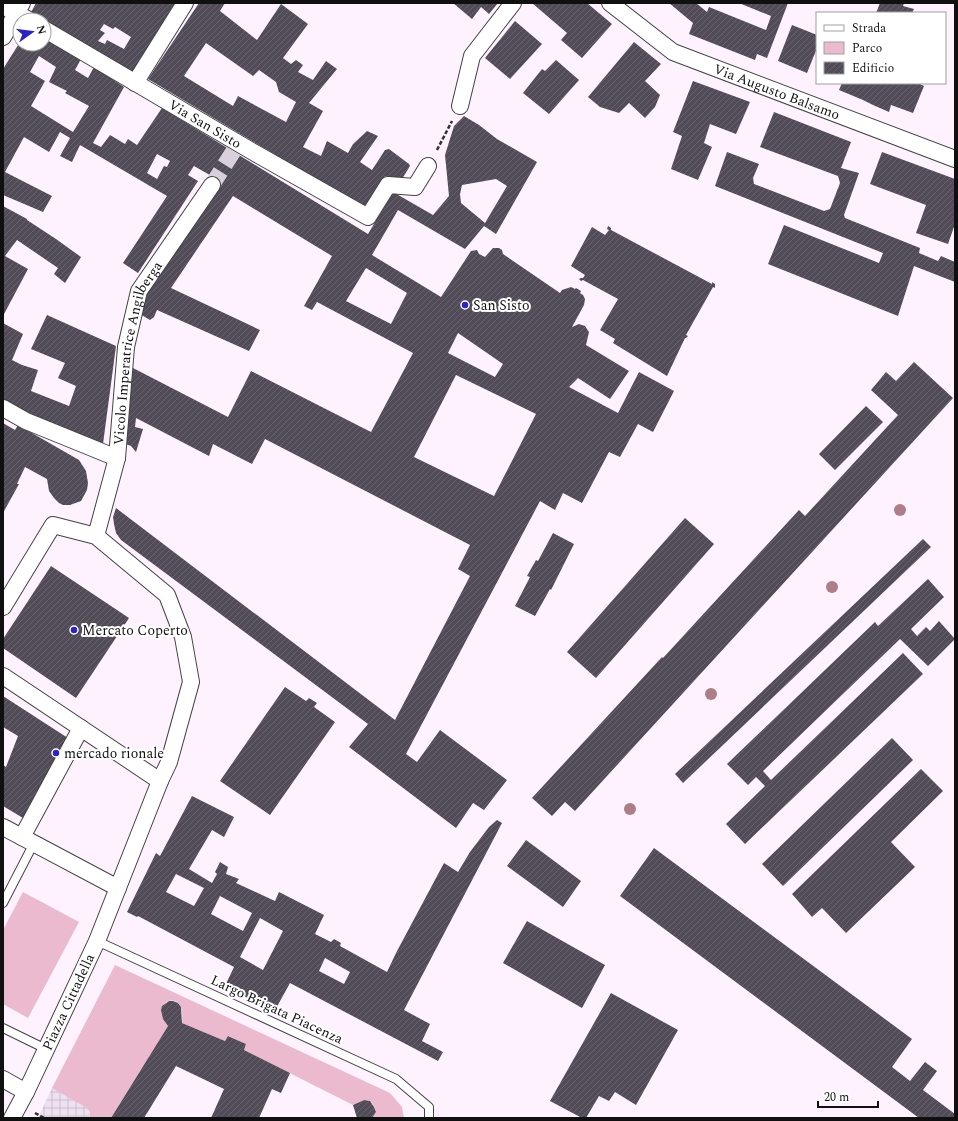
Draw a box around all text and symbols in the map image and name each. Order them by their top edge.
north arrow [12,12,52,52]
legend [816,12,946,84]
text: Strada [852,19,886,38]
text: N [32,23,51,36]
text: Parco [852,39,882,58]
street label: Via Augusto Balsamo [711,58,843,125]
text: Edificio [852,59,894,78]
street label: Via San Sisto [164,94,245,154]
street label: Vicolo Imperatrice Angilberga [108,257,168,446]
place label: San Sisto [473,295,529,316]
marker: San Sisto [460,300,470,310]
place label: Mercato Coperto [82,620,188,641]
marker: Mercato Coperto [69,625,79,635]
place label: mercado rionale [64,743,164,764]
marker: mercado rionale [51,748,61,758]
street label: Piazza Cittadella [37,950,100,1054]
street label: Largo Brigata Piacenza [207,970,347,1049]
scale bar [818,1083,878,1109]
text: 20 m [824,1088,849,1107]

